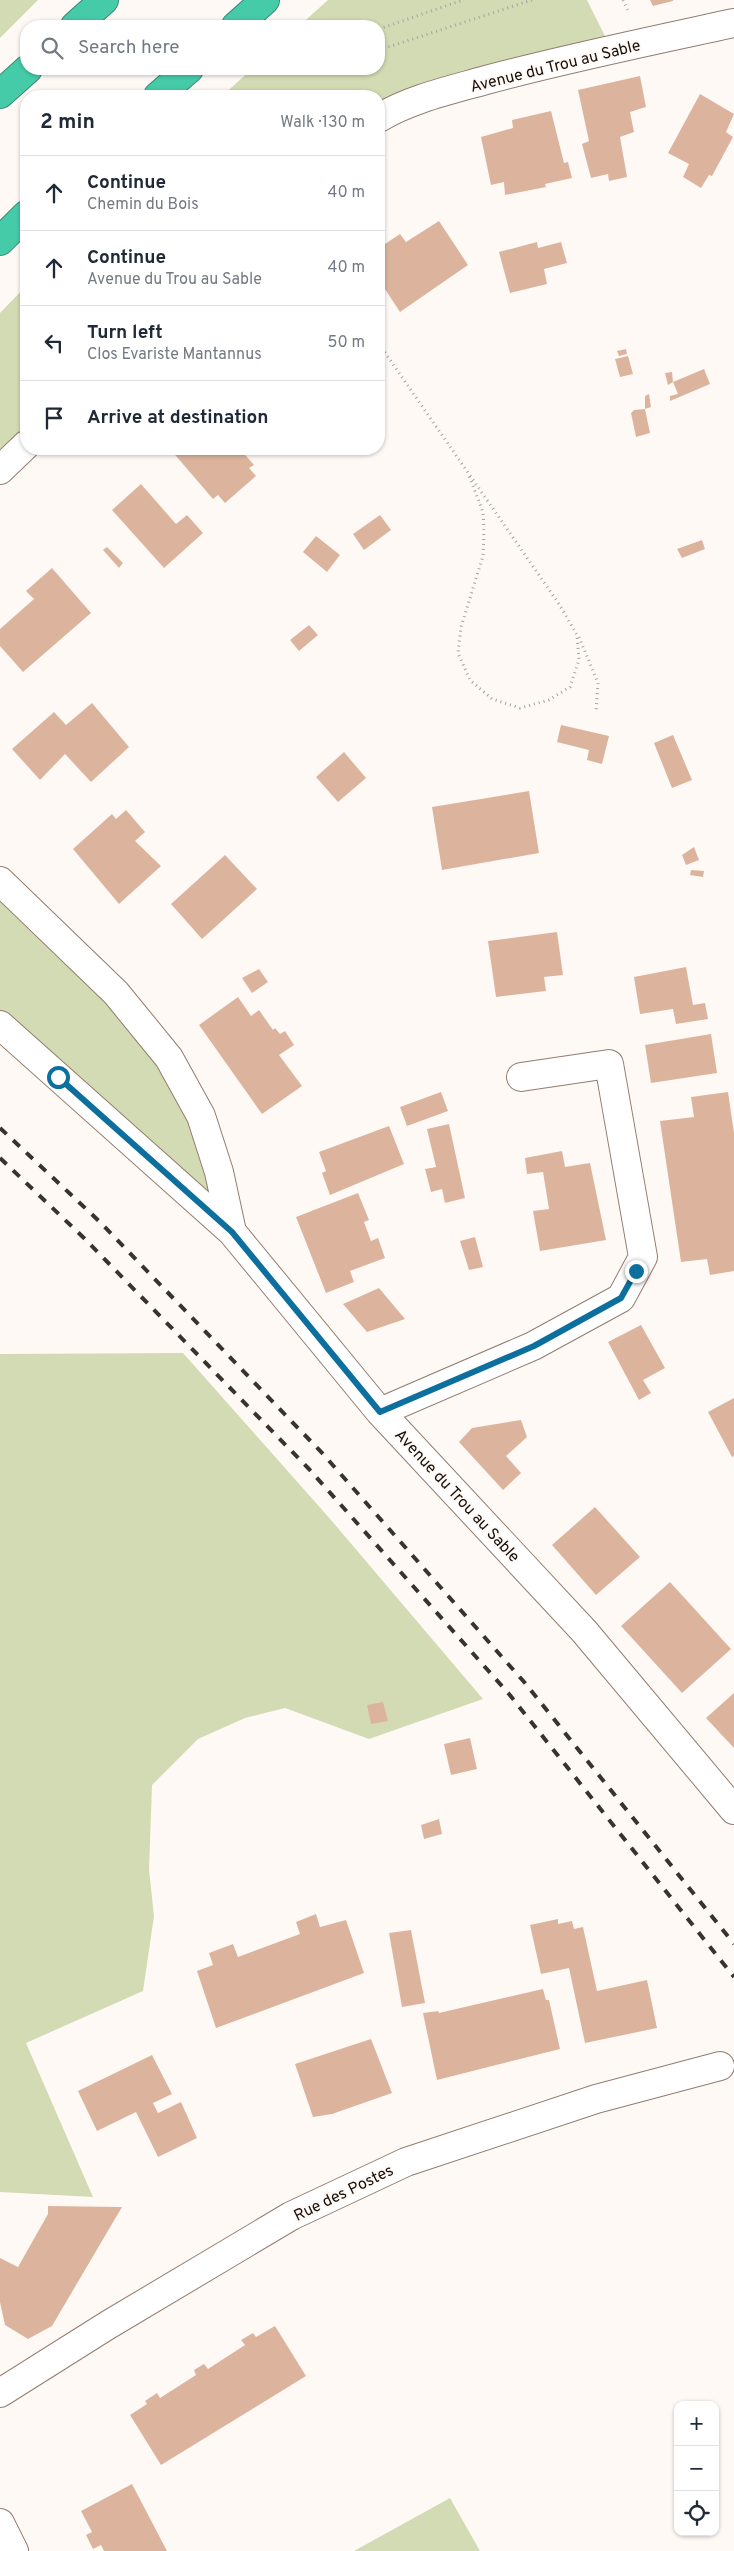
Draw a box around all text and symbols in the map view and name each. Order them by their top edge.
search box [20,20,385,75]
icon: search [38,34,66,62]
text: Search here [78,36,180,60]
street label: Avenue du Trou au Sable [468,36,643,98]
text: 2 min [40,109,95,136]
text: Walk · 130 m [280,113,365,133]
text: Continue [87,171,166,195]
icon: ahead [40,179,68,207]
text: 40 m [327,183,365,203]
text: Chemin du Bois [87,195,199,215]
text: Continue [87,246,166,270]
icon: ahead [40,254,68,282]
text: 40 m [327,258,365,278]
text: Avenue du Trou au Sable [87,270,262,290]
text: Turn left [87,321,163,345]
icon: left [40,329,68,357]
text: 50 m [328,333,365,353]
text: Clos Evariste Mantannus [87,345,262,365]
icon: arrive [40,404,68,432]
text: Arrive at destination [87,406,268,430]
route start [47,1066,70,1089]
route end [625,1260,648,1283]
street label: Avenue du Trou au Sable [390,1426,523,1567]
street label: Rue des Postes [291,2161,397,2227]
map controls [674,2401,719,2536]
button: + [674,2401,719,2446]
button: − [674,2446,719,2491]
button: locate [674,2491,719,2536]

